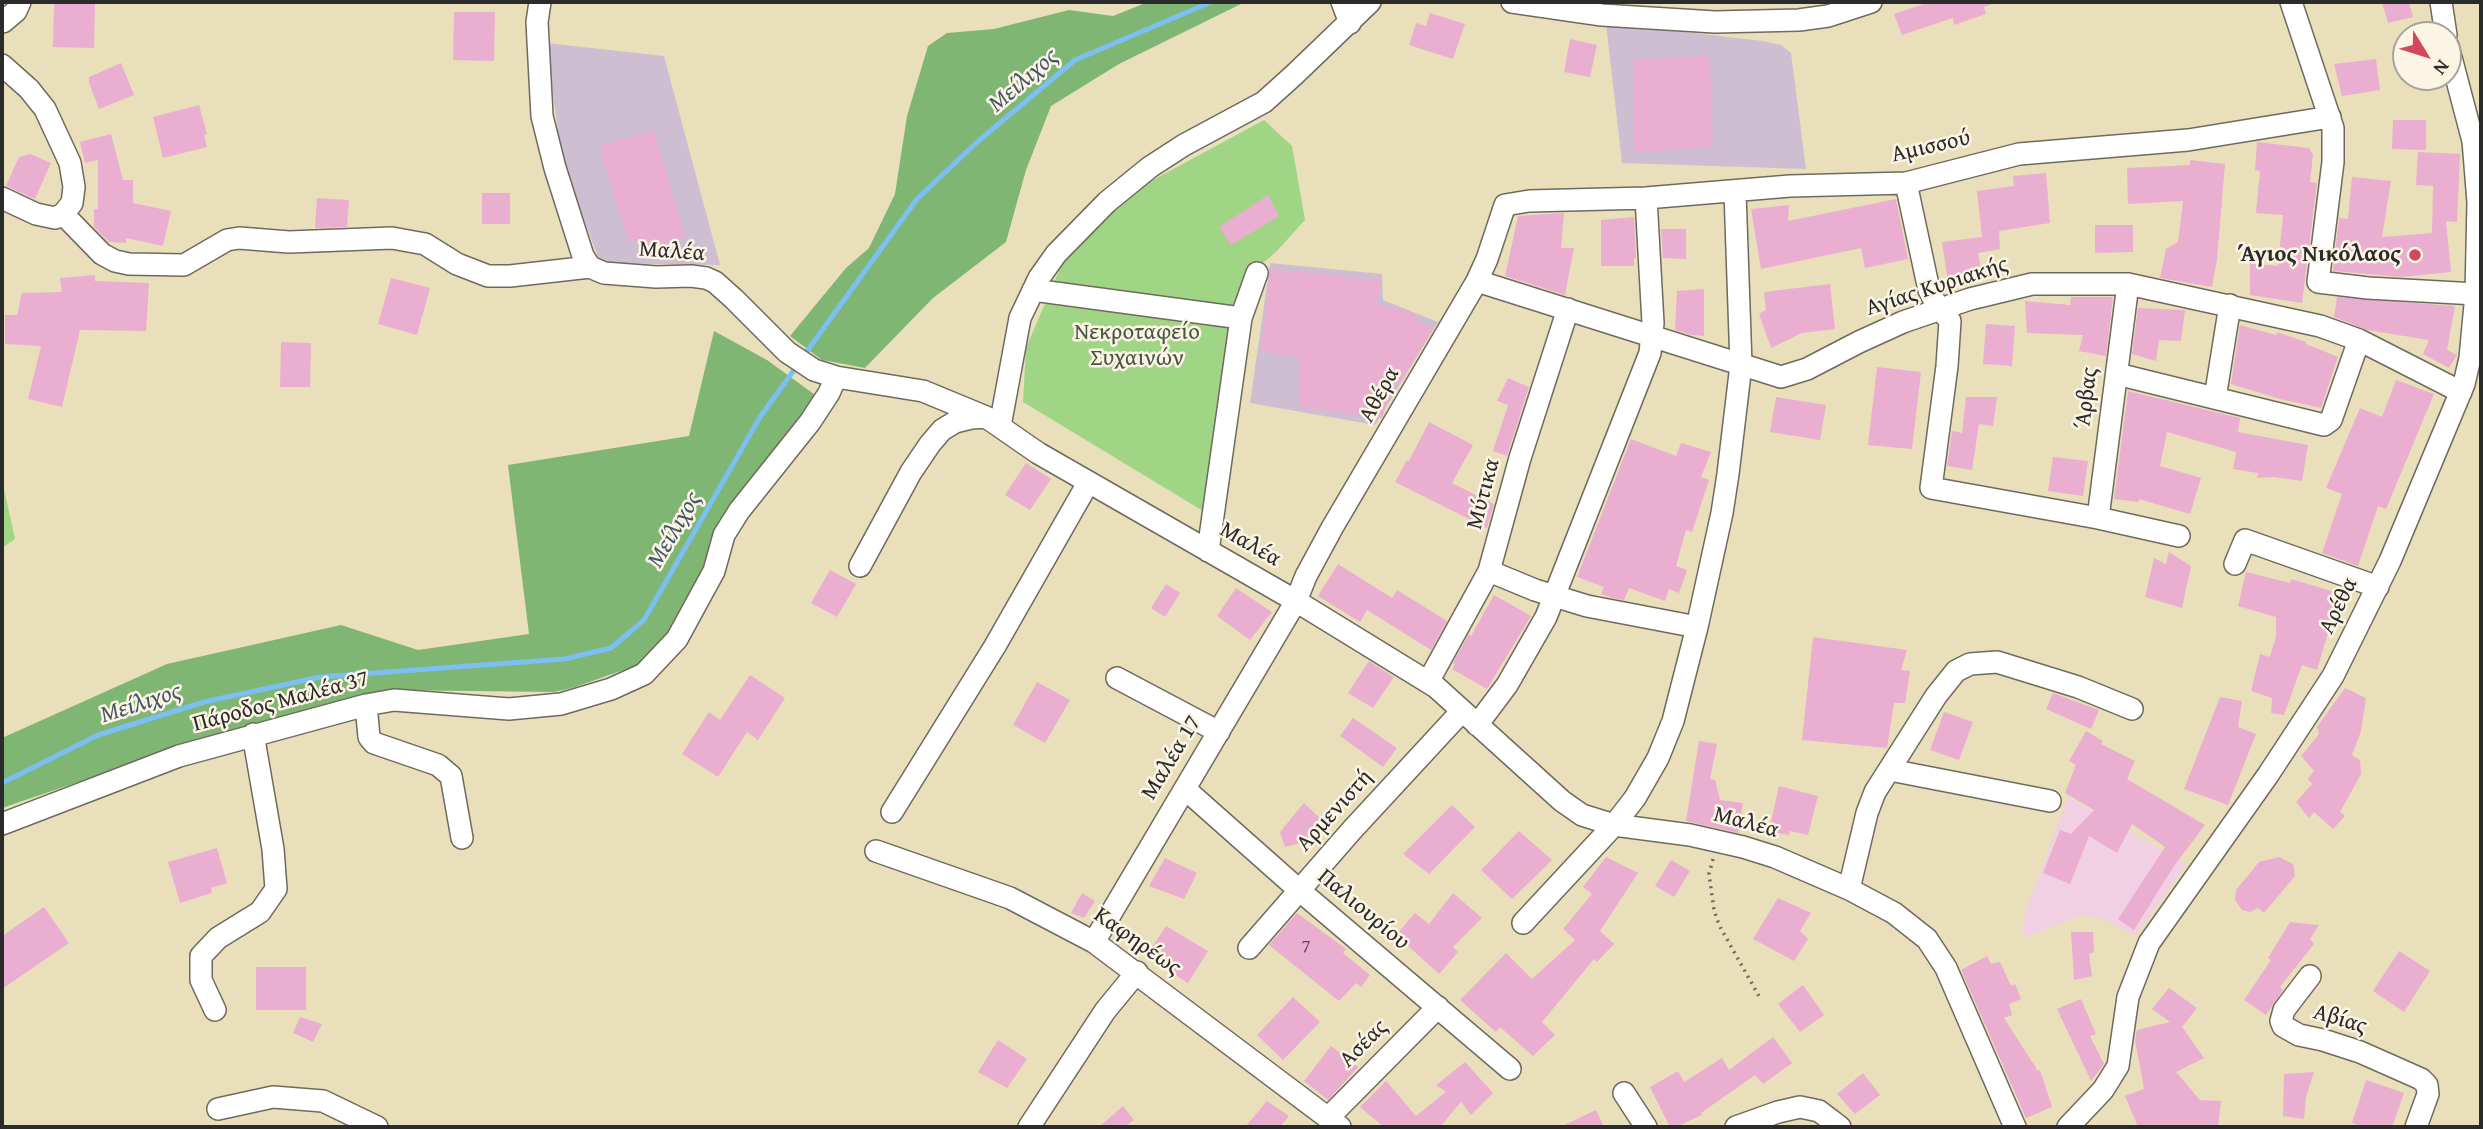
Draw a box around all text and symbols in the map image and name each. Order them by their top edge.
north arrow [2392,21,2462,91]
water label: Μείλιχος [983,43,1065,119]
text: N [2427,54,2457,81]
street label: Αμισσού [1889,125,1973,169]
street label: Μαλέα [638,236,706,268]
place label: Άγιος Νικόλαος [2238,241,2401,269]
marker: Άγιος Νικόλαος [2407,247,2423,263]
street label: Αγίας Κυριακής [1862,251,2012,323]
park label: Νεκροταφείο Συχαινών [1074,319,1200,373]
street label: Αθέρα [1354,362,1406,428]
street label: Άρβας [2070,366,2104,430]
street label: Μύτικα [1461,455,1507,533]
water label: Μείλιχος [642,487,708,573]
street label: Μαλέα [1214,516,1286,574]
street label: Αρέθα [2314,573,2364,639]
street label: Πάροδος Μαλέα 37 [190,665,372,739]
water label: Μείλιχος [97,677,185,731]
street label: Μαλέα 17 [1136,711,1208,805]
street label: Αρμενιστή [1291,764,1379,858]
street label: Μαλέα [1710,801,1782,845]
street label: Παλιουρίου [1311,863,1415,957]
street label: Καφηρέως [1088,902,1186,982]
house number: 7 [1301,936,1311,958]
street label: Αβίας [2310,999,2370,1041]
street label: Ασέας [1334,1014,1394,1074]

